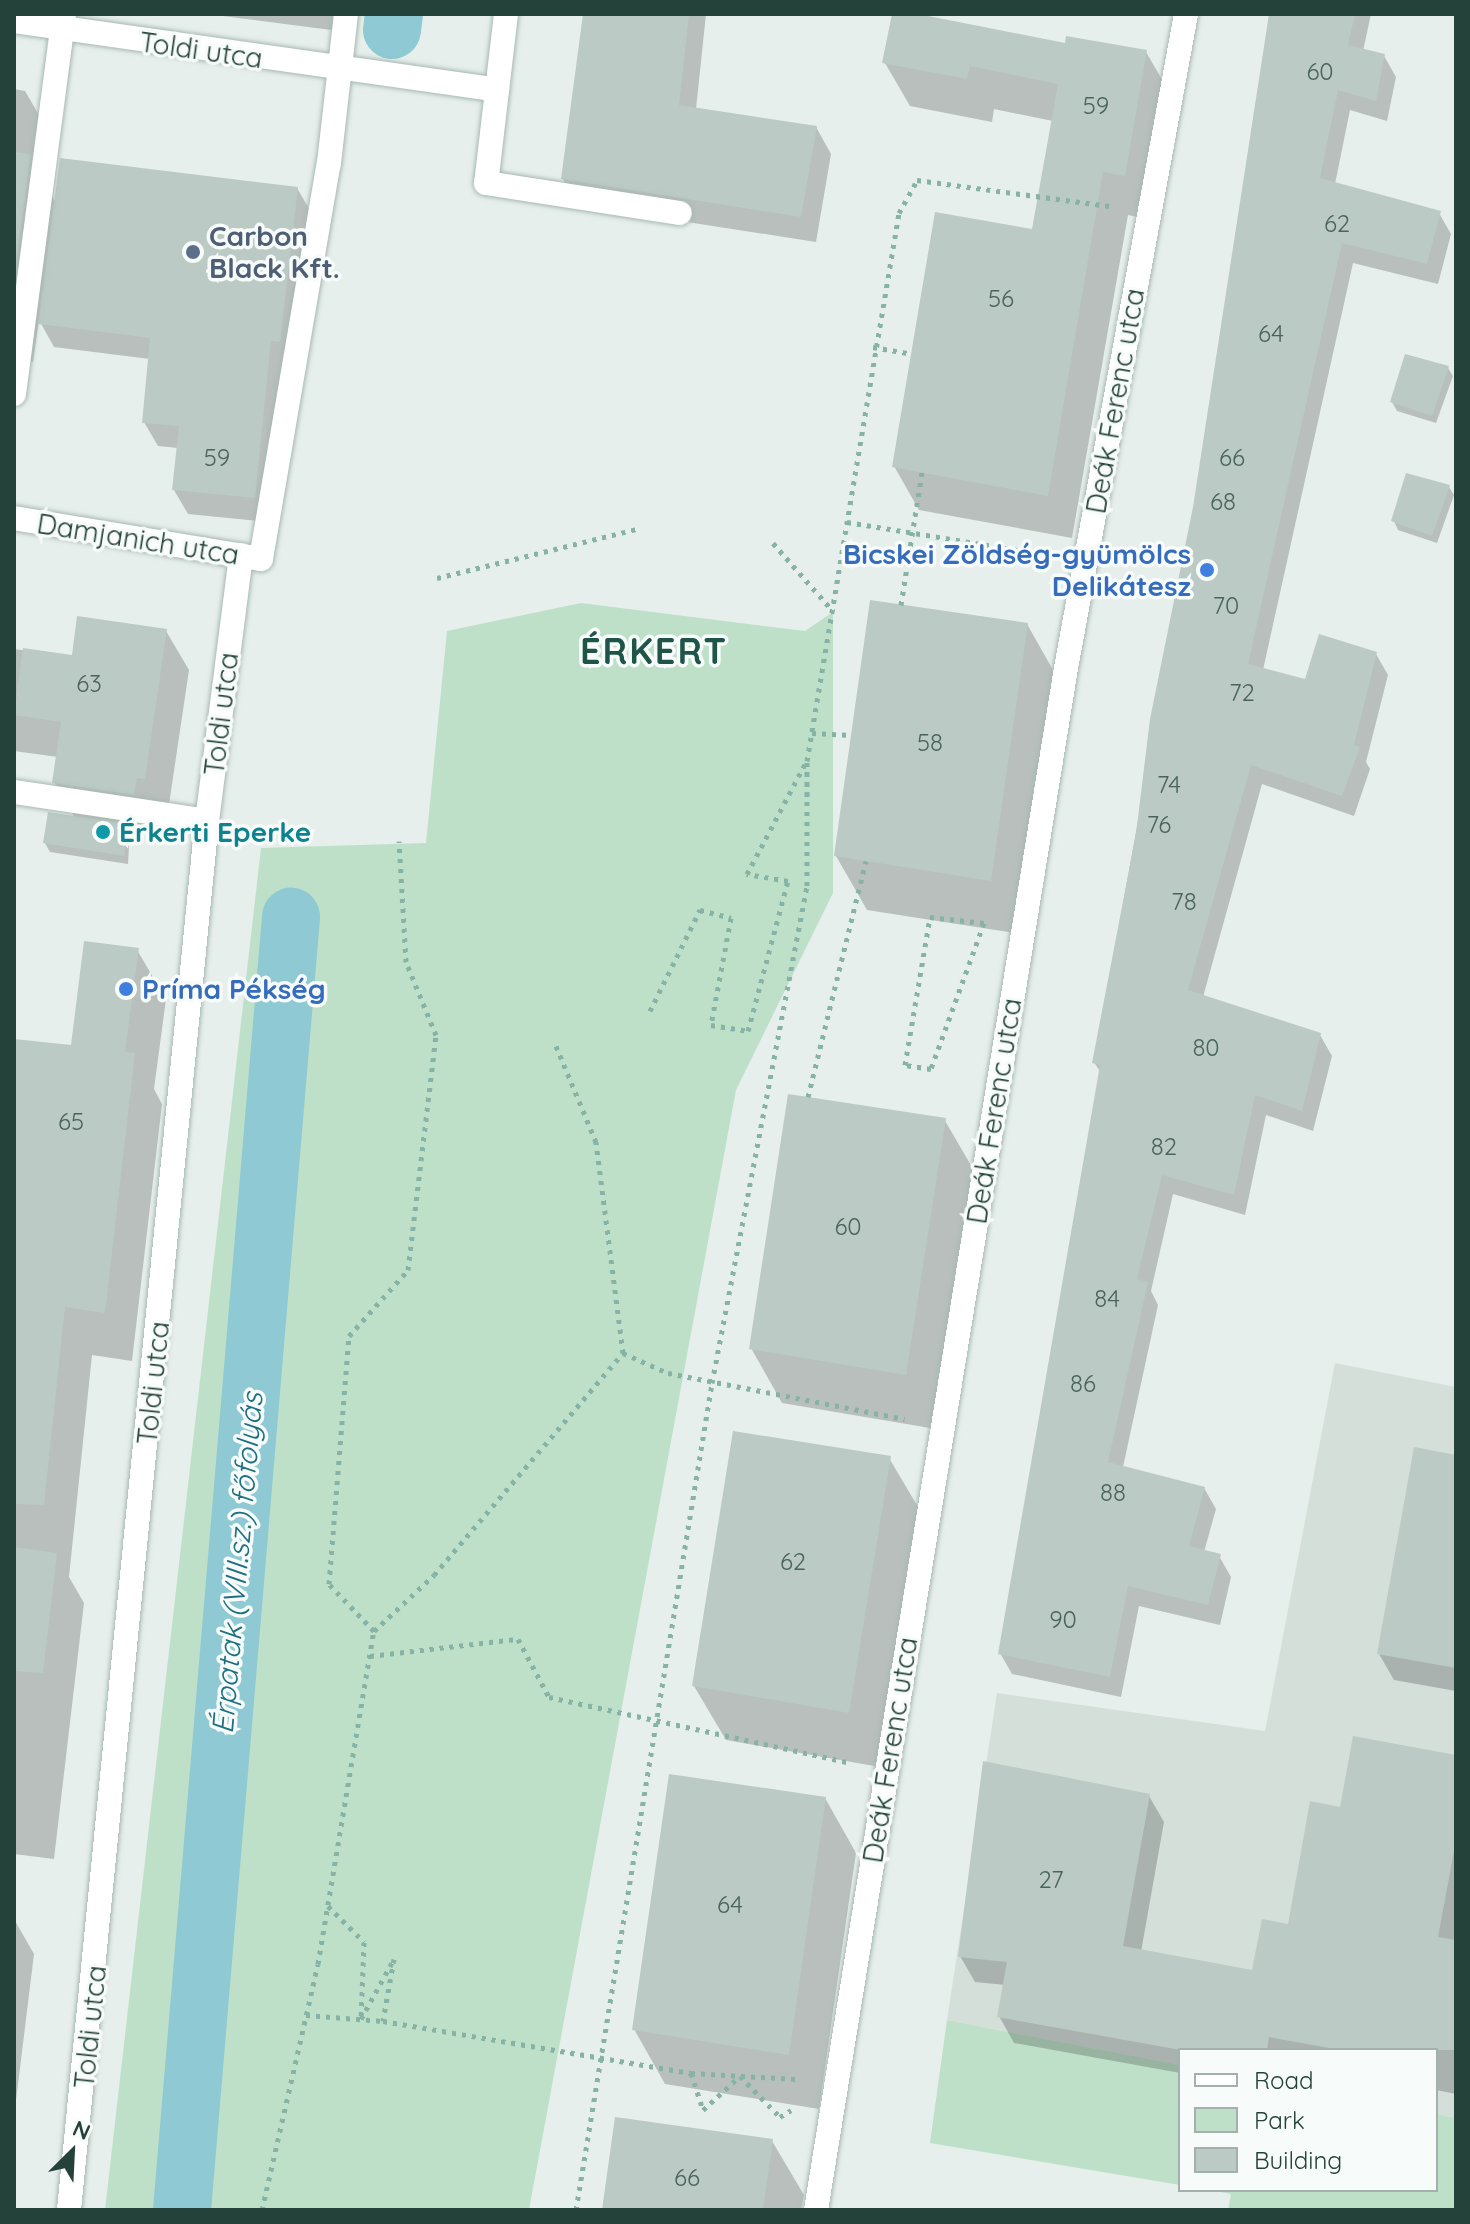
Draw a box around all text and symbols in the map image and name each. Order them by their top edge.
street label: Toldi utca [137,25,265,75]
house number: 60 [1306,58,1334,86]
house number: 59 [1083,92,1109,120]
house number: 62 [1324,210,1350,238]
place label: Carbon Black Kft. [209,219,340,285]
marker: Carbon Black Kft. [184,243,202,261]
house number: 56 [988,285,1014,313]
street label: Deák Ferenc utca [1079,286,1151,516]
house number: 64 [1258,320,1284,348]
house number: 59 [204,444,230,472]
house number: 66 [1219,444,1245,472]
house number: 68 [1210,488,1236,516]
street label: Damjanich utca [35,506,241,572]
place label: Bicskei Zöldség-gyümölcs Delikátesz [843,537,1191,603]
marker: Bicskei Zöldség-gyümölcs Delikátesz [1198,561,1216,579]
house number: 70 [1213,592,1239,620]
district label: ÉRKERT [580,629,728,673]
street label: Toldi utca [197,650,245,778]
house number: 63 [76,670,102,698]
house number: 72 [1229,679,1255,707]
house number: 58 [917,729,943,757]
house number: 74 [1157,771,1181,799]
house number: 76 [1147,811,1171,839]
place label: Érkerti Eperke [119,815,311,849]
marker: Érkerti Eperke [94,823,112,841]
house number: 78 [1171,888,1197,916]
place label: Príma Pékség [142,972,326,1006]
marker: Príma Pékség [117,980,135,998]
street label: Deák Ferenc utca [960,996,1028,1226]
house number: 80 [1192,1034,1220,1062]
house number: 65 [58,1108,84,1136]
house number: 82 [1151,1133,1177,1161]
house number: 60 [834,1213,862,1241]
house number: 84 [1094,1285,1120,1313]
street label: Toldi utca [130,1320,176,1446]
house number: 86 [1070,1370,1096,1398]
water label: Érpatak (VIII.sz.) főfolyás [204,1391,270,1735]
house number: 88 [1100,1479,1126,1507]
house number: 62 [780,1548,806,1576]
house number: 90 [1049,1606,1077,1634]
street label: Deák Ferenc utca [856,1635,924,1865]
house number: 27 [1038,1866,1064,1894]
house number: 64 [717,1891,743,1919]
street label: Toldi utca [67,1964,113,2090]
legend [1178,2048,1438,2192]
text: Road [1254,2065,1314,2095]
text: Park [1254,2105,1305,2135]
north arrow [32,2112,112,2192]
text: N [69,2114,95,2146]
text: Building [1254,2145,1342,2175]
house number: 66 [674,2164,700,2192]

